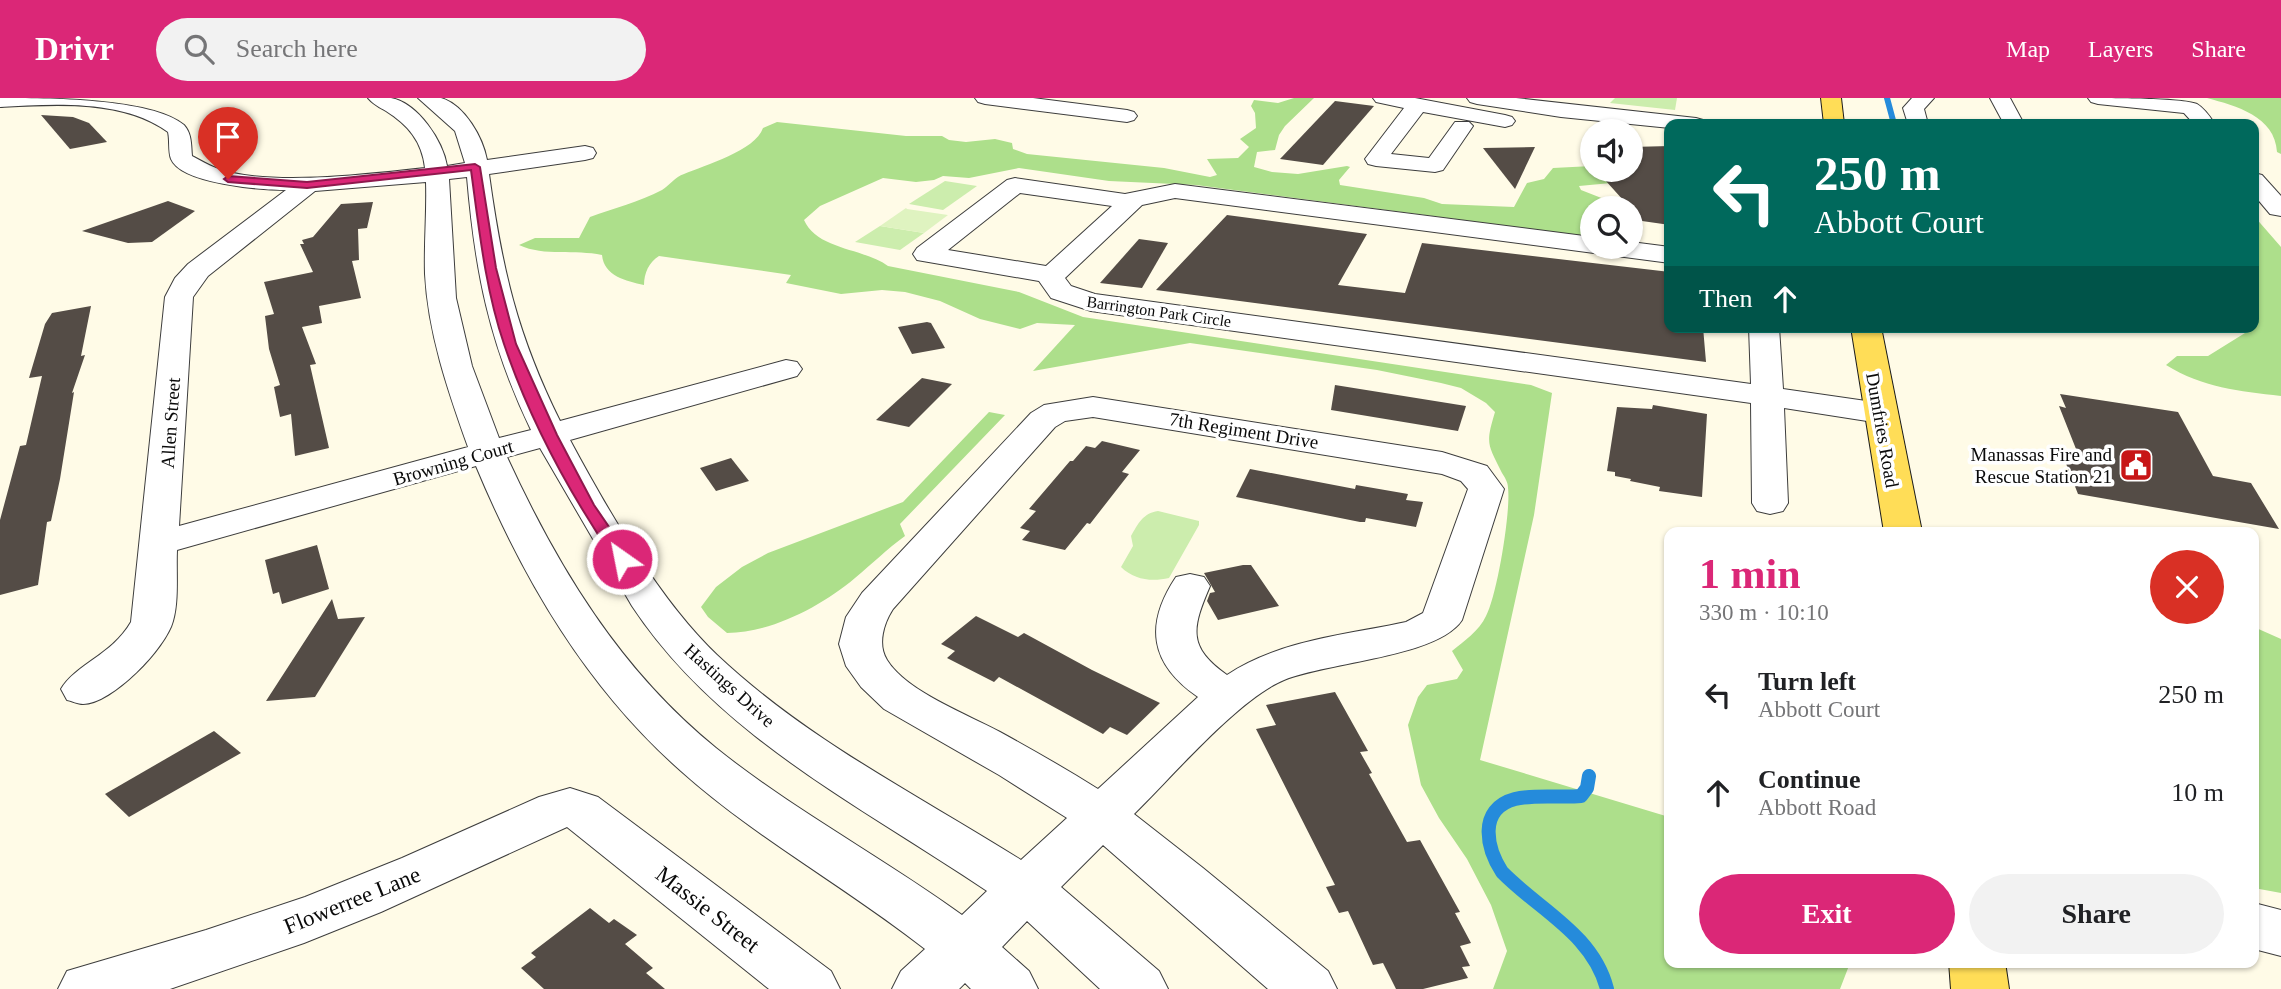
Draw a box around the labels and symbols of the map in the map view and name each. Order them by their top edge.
pin [198,107,258,179]
street label: Barrington Park Circle [1085,293,1232,331]
street label: Dumfries Road [1862,371,1903,490]
street label: Allen Street [157,376,184,469]
street label: 7th Regiment Drive [1168,408,1320,453]
street label: Browning Court [391,435,516,490]
place label: Manassas Fire and Rescue Station 21 [1971,444,2112,487]
public building icon: Manassas Fire and Rescue Station 21 [2117,446,2155,484]
position arrow [585,522,659,596]
street label: Hastings Drive [680,639,779,731]
street label: Massie Street [651,861,765,958]
street label: Flowerree Lane [280,862,424,939]

